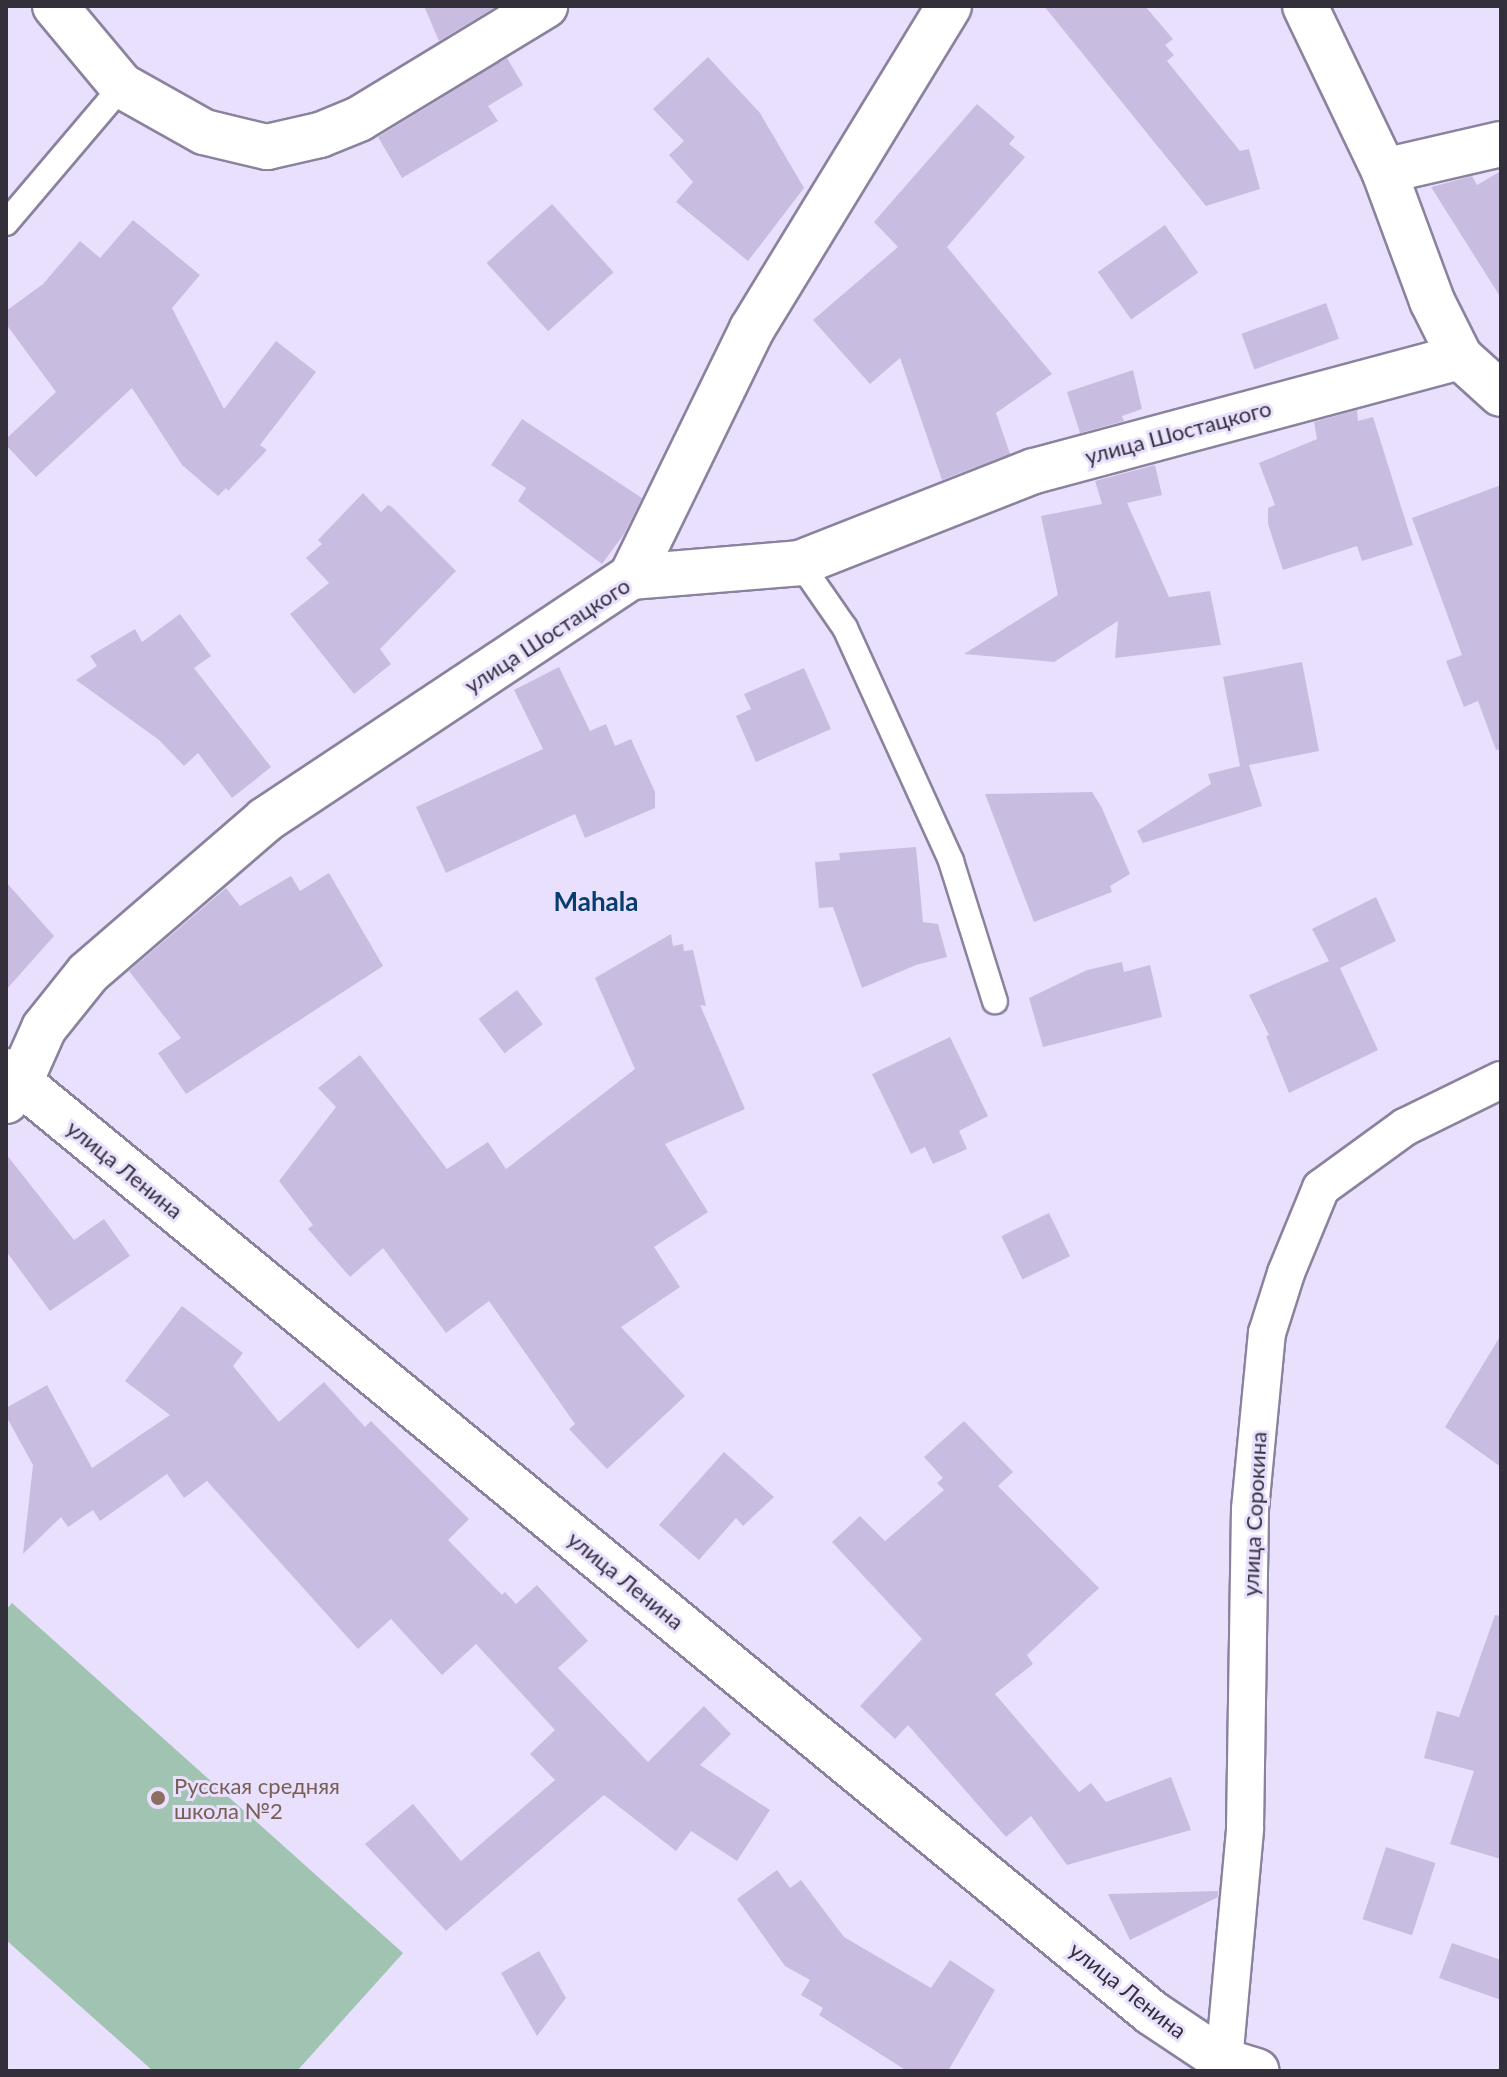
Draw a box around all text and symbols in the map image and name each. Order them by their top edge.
street label: улица Шостацкого [1082,394,1274,470]
street label: улица Шостацкого [459,572,635,698]
district label: Mahala [554,886,638,918]
street label: улица Ленина [62,1114,188,1224]
street label: улица Сорокина [1237,1431,1271,1597]
street label: улица Ленина [563,1525,689,1635]
place label: Русская средняя школа №2 [174,1772,340,1824]
marker: Русская средняя школа №2 [149,1789,167,1807]
street label: улица Ленина [1064,1936,1192,2044]

